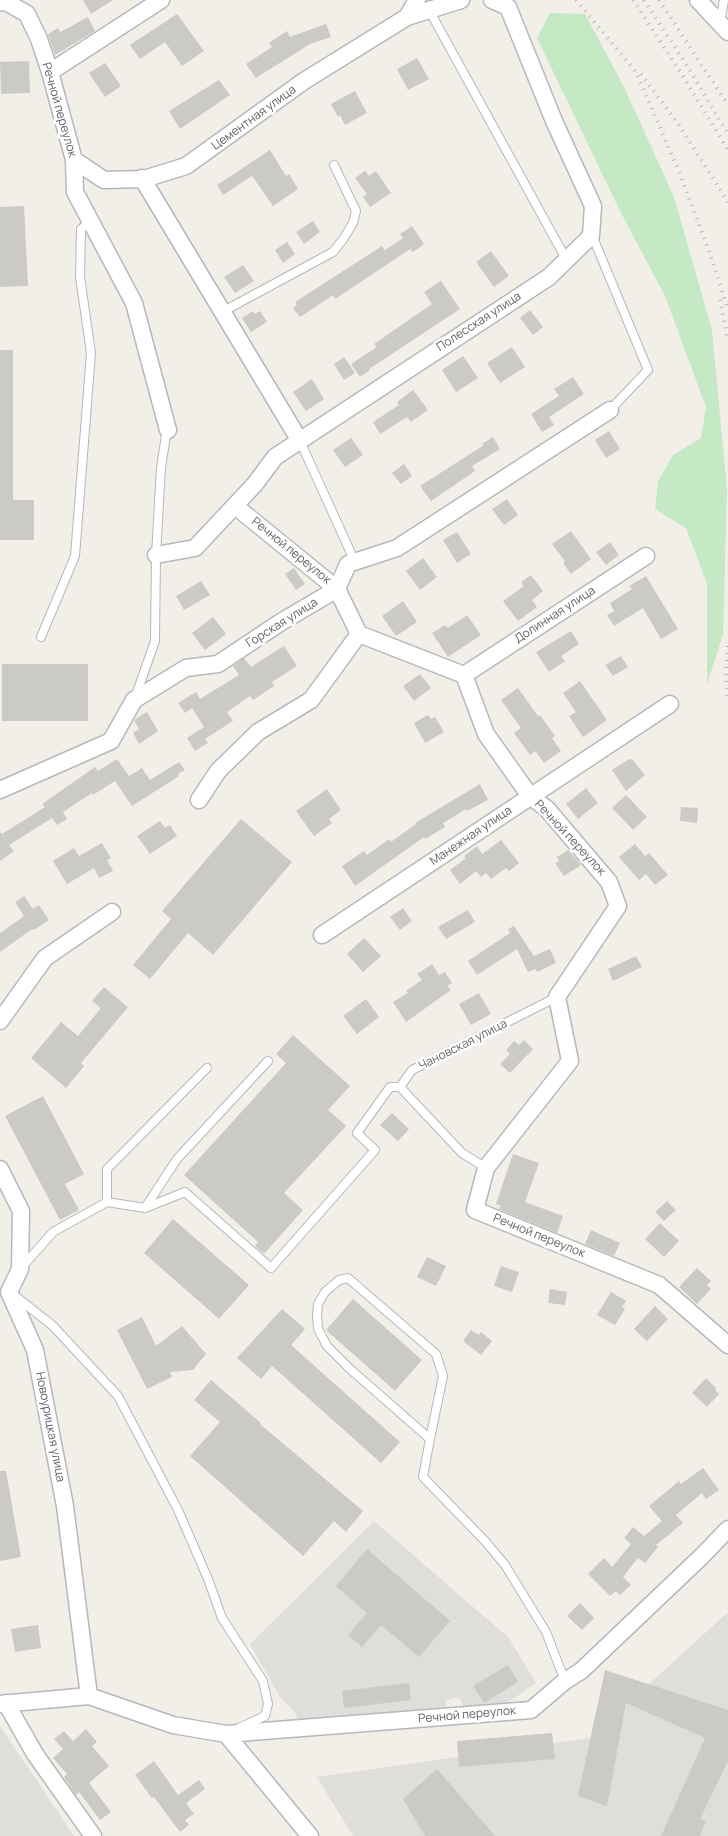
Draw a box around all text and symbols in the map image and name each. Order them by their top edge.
street label: Речной переулок [39,61,79,159]
street label: Цементная улица [209,83,299,153]
street label: Полесская улица [434,289,524,355]
street label: Речной переулок [248,515,334,587]
street label: Долинная улица [512,584,598,646]
street label: Горская улица [244,595,320,651]
street label: Речной переулок [531,797,609,879]
street label: Манежная улица [427,803,515,869]
street label: Чановская улица [416,1017,510,1073]
street label: Речной переулок [491,1211,587,1261]
street label: Новоурицкая улица [32,1371,68,1483]
street label: Речной переулок [418,1704,516,1726]

